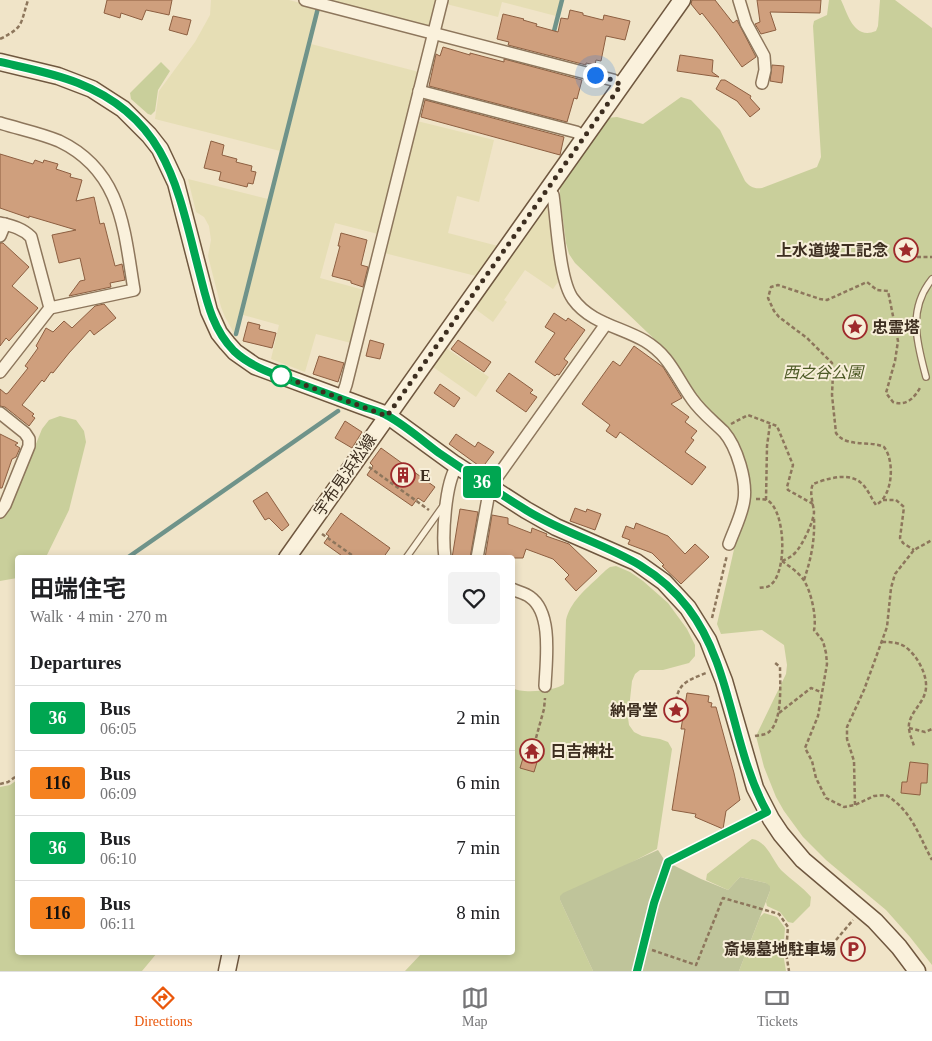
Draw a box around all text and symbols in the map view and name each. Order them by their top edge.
your location [583,63,608,88]
place icon: 上水道竣工記念 [893,237,919,263]
place label: 上水道竣工記念 [776,241,888,259]
place icon: 忠霊塔 [842,314,868,340]
place label: 忠霊塔 [872,319,920,336]
park label: 西之谷公園 [783,364,865,381]
unlabelled marker [270,365,292,387]
street label: 宇布見浜松線 [311,431,379,519]
building icon: E [390,462,416,488]
line badge: 36 [460,466,504,498]
place label: E [420,467,431,484]
text: 36 [473,472,491,492]
button: heart [448,572,500,624]
text: 田端住宅 [30,576,126,602]
text: Walk · 4 min · 270 m [30,608,167,625]
text: Departures [30,652,121,673]
place icon: 納骨堂 [663,697,689,723]
text: Bus [100,698,131,719]
place label: 納骨堂 [610,702,658,719]
text: 2 min [456,707,500,728]
text: 36 [49,708,67,728]
text: 06:05 [100,720,136,737]
temple icon: 日吉神社 [519,738,545,764]
place label: 日吉神社 [550,742,614,760]
text: Bus [100,763,131,784]
text: 6 min [456,772,500,793]
text: 116 [44,773,71,793]
text: 06:09 [100,785,136,802]
text: Bus [100,828,131,849]
text: 7 min [456,837,500,858]
text: 36 [49,838,67,858]
text: 06:10 [100,850,136,867]
text: Bus [100,893,131,914]
text: 8 min [456,902,500,923]
text: 116 [44,903,71,923]
text: 06:11 [100,915,136,932]
parking icon: 斎場墓地駐車場 [840,936,866,962]
place label: 斎場墓地駐車場 [724,941,836,958]
tab: Directions [134,984,192,1030]
tab: Map [461,984,489,1030]
tab: Tickets [757,984,798,1030]

